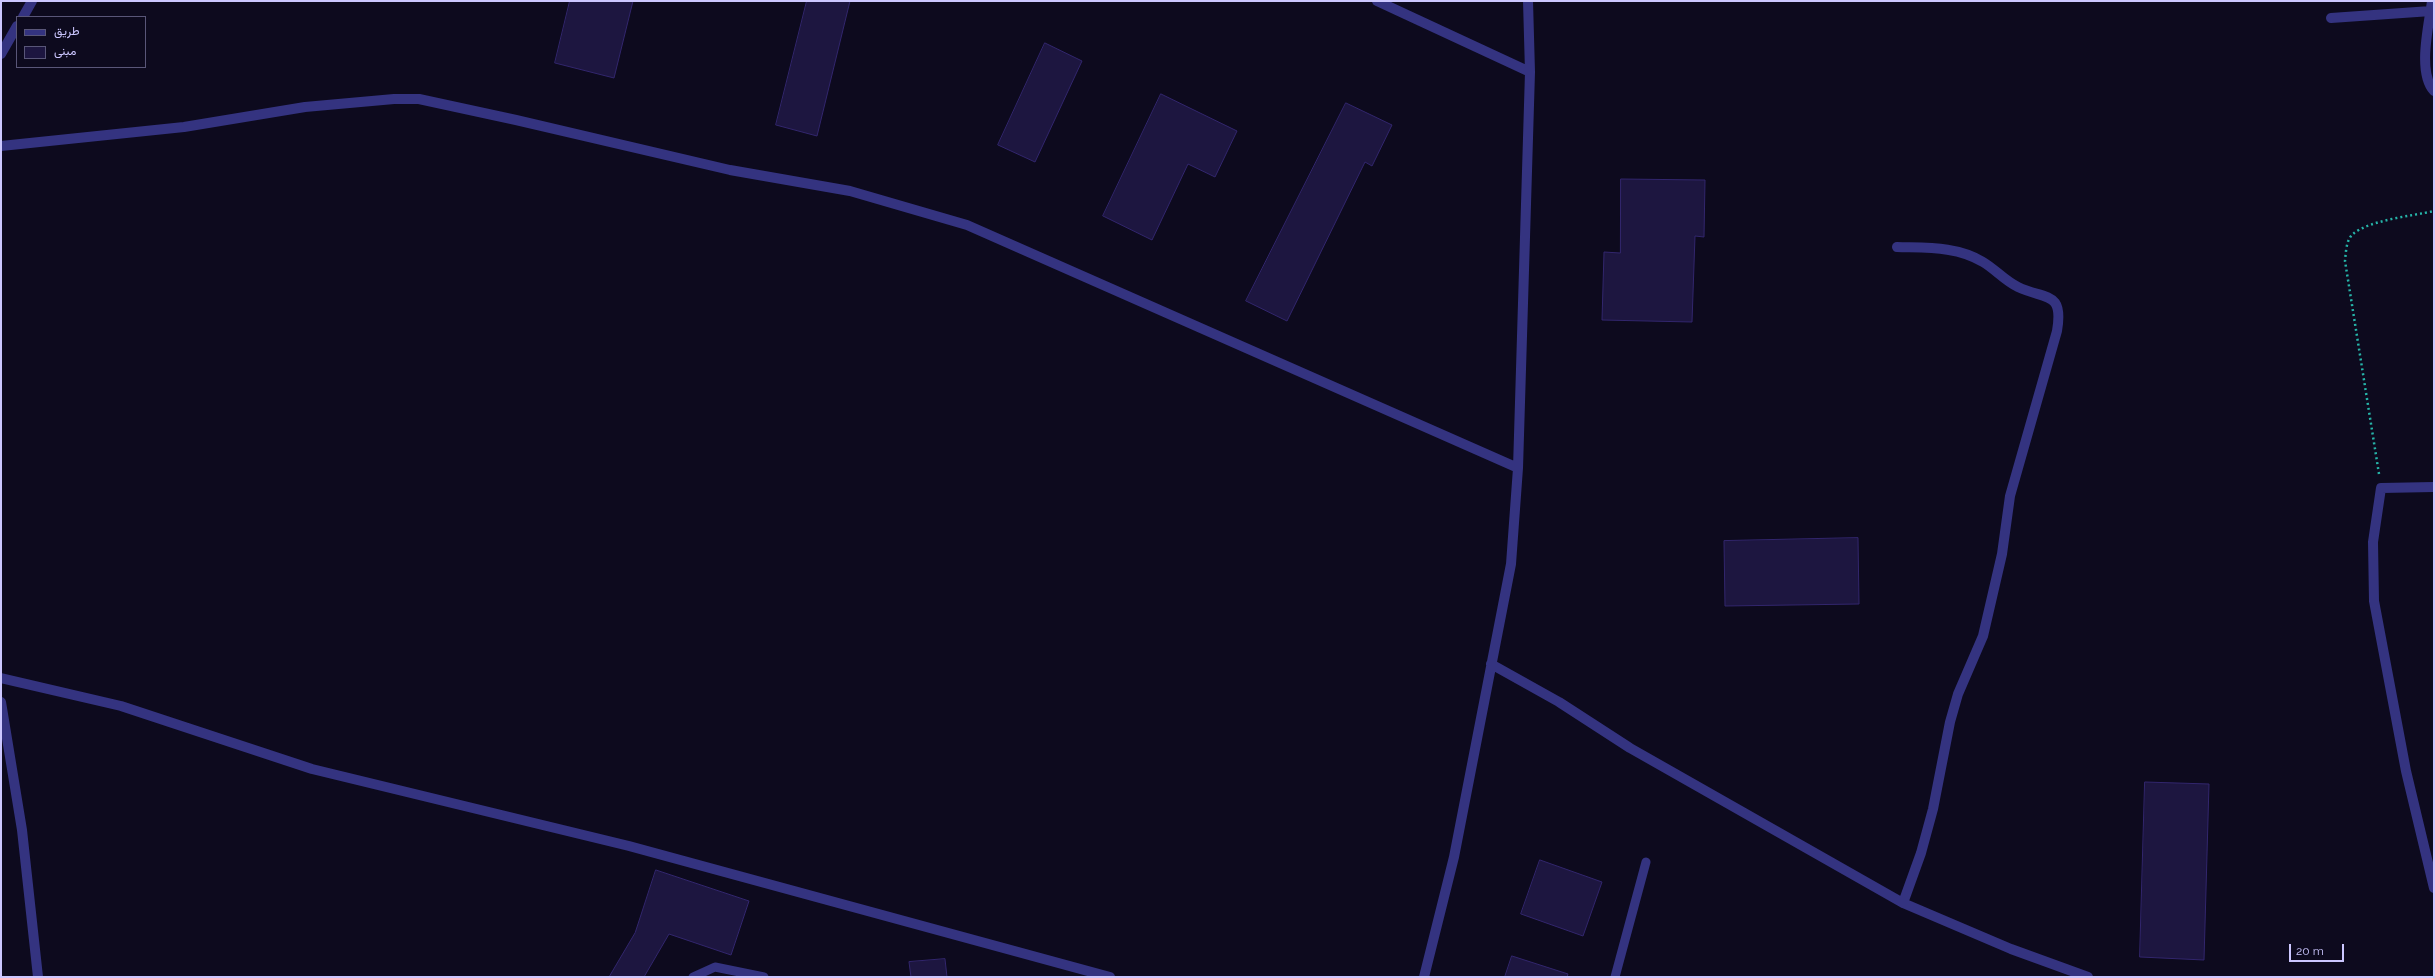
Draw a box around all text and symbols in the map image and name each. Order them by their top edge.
legend [16,16,146,68]
text: طريق [54,24,79,38]
text: مبنى [54,44,76,58]
scale bar [2291,936,2346,962]
text: 20 m [2296,944,2324,958]

